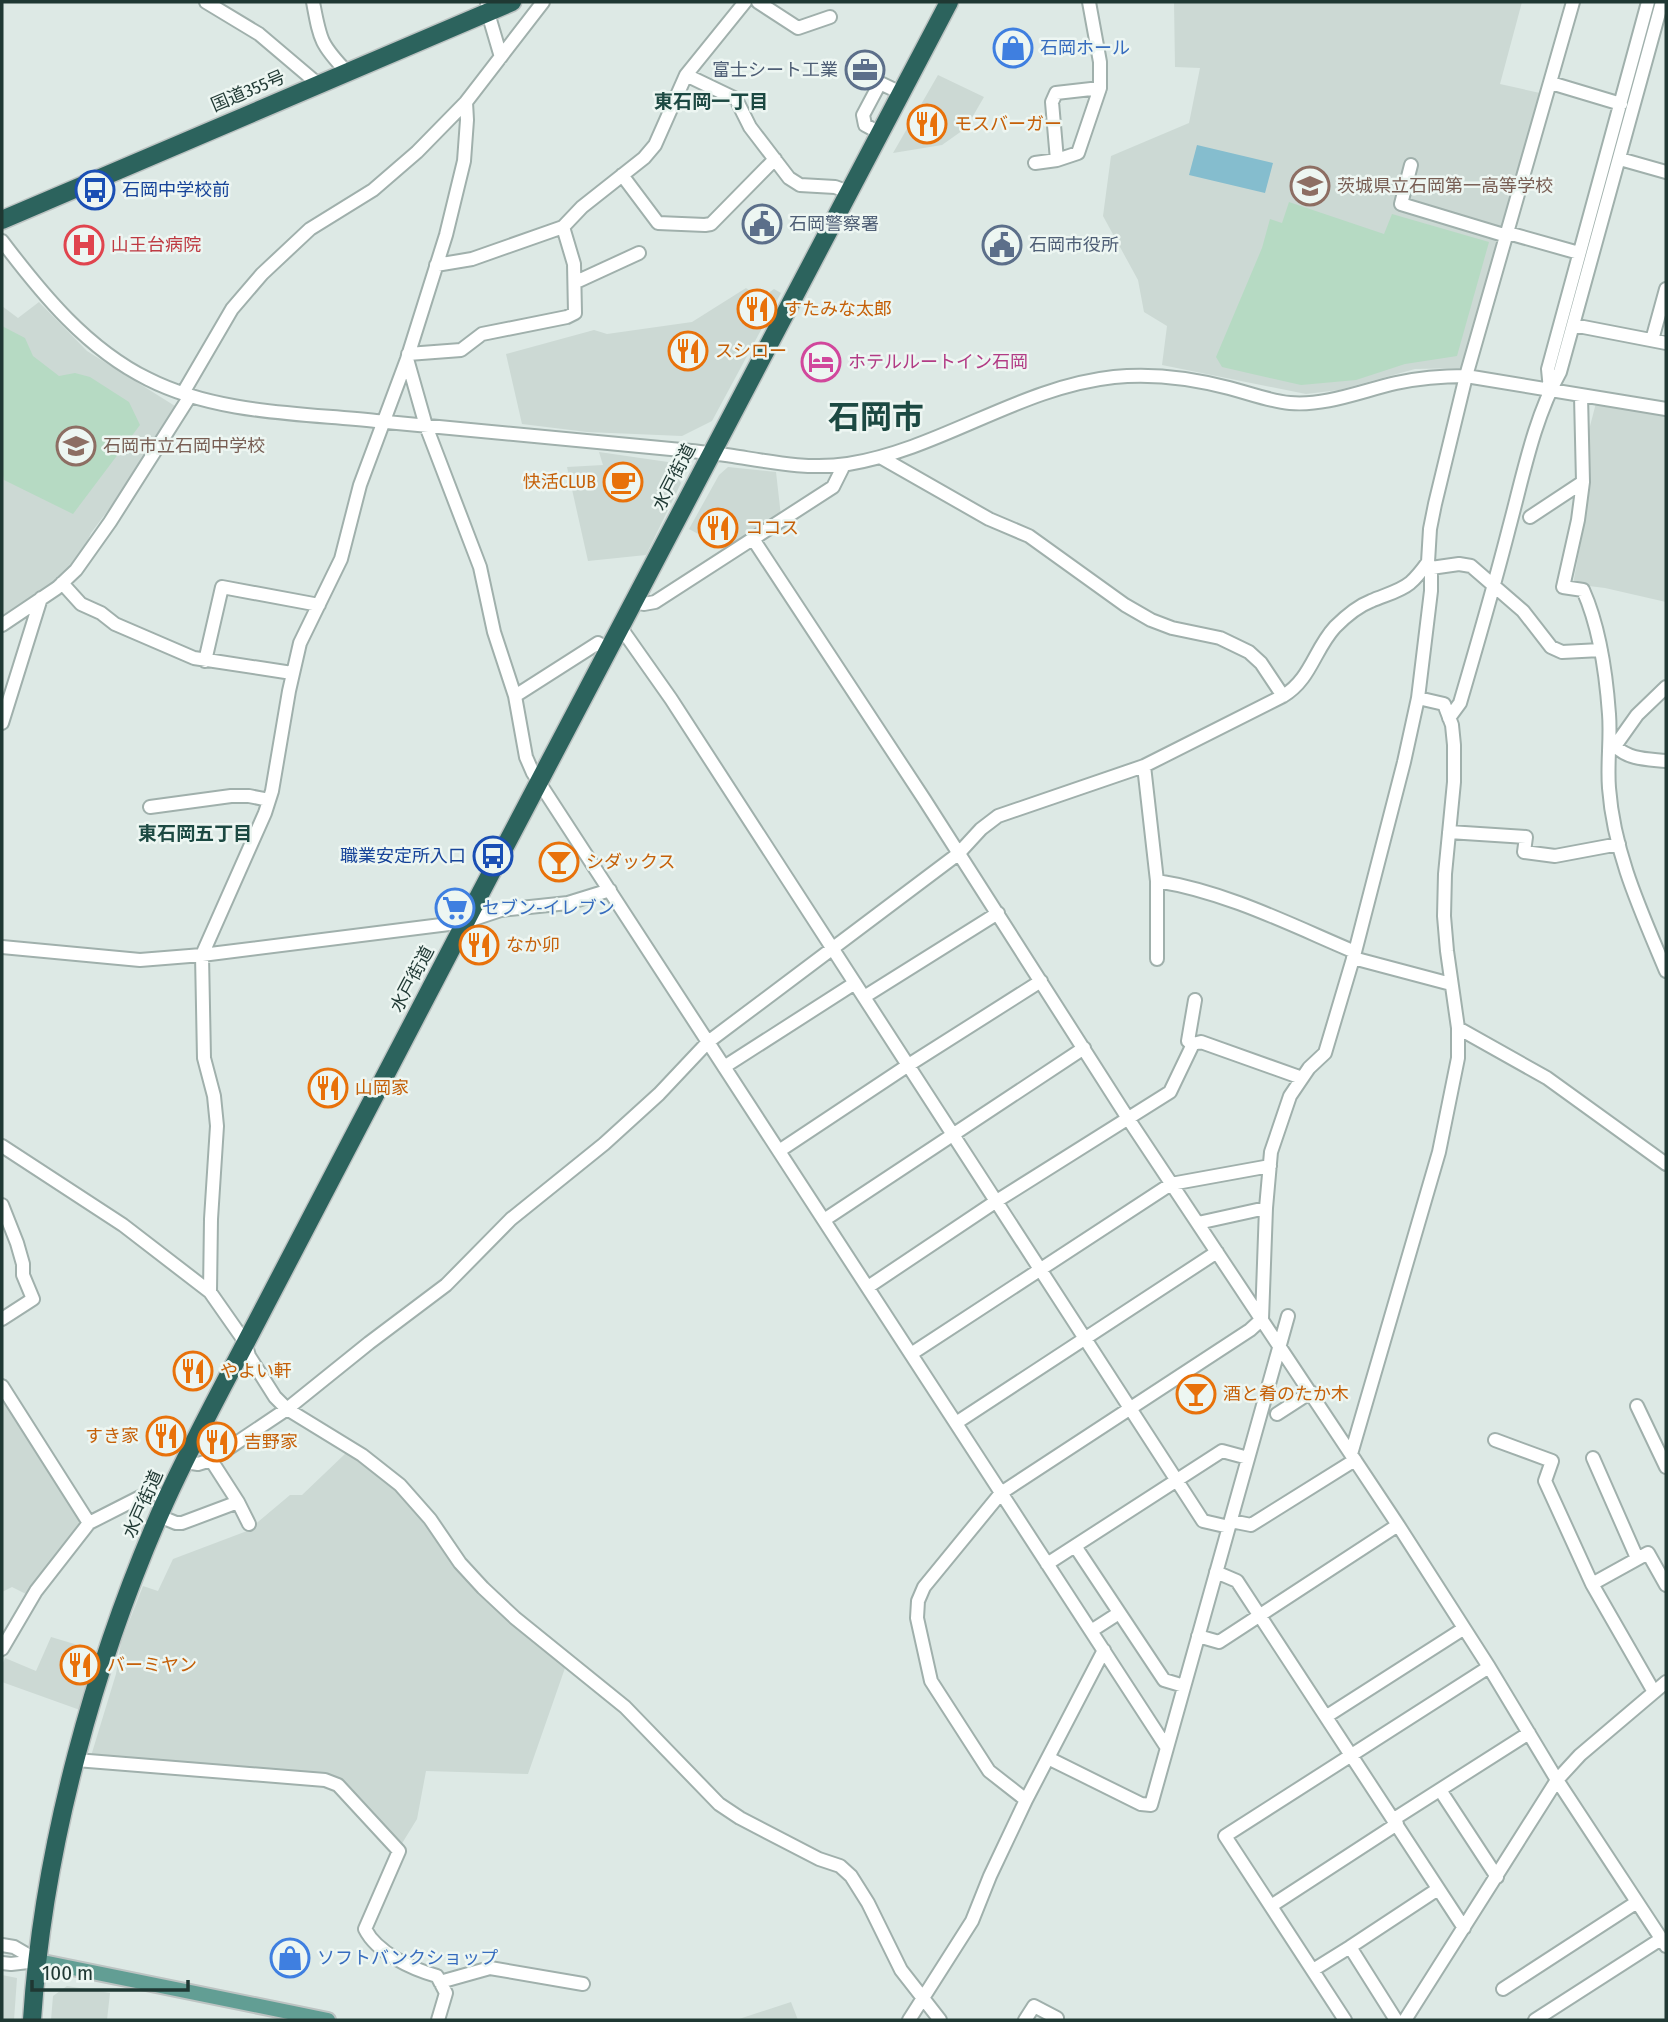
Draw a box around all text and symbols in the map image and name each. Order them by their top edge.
shop icon: 石岡ホール [992,27,1034,69]
place label: 石岡ホール [1040,37,1130,59]
office icon: 富士シート工業 [844,49,886,91]
place label: 富士シート工業 [712,59,838,81]
street label: 国道355号 [208,66,288,116]
district label: 東石岡一丁目 [654,90,768,113]
restaurant icon: モスバーガー [906,103,948,145]
place label: モスバーガー [954,113,1062,135]
school or university icon: 茨城県立石岡第一高等学校 [1289,165,1331,207]
bus stop icon: 石岡中学校前 [74,169,116,211]
place label: 茨城県立石岡第一高等学校 [1337,175,1553,197]
place label: 石岡中学校前 [122,179,230,201]
public building icon: 石岡警察署 [741,203,783,245]
place label: 石岡警察署 [789,213,879,235]
hospital icon: 山王台病院 [63,224,105,266]
public building icon: 石岡市役所 [981,224,1023,266]
place label: 山王台病院 [111,234,201,256]
place label: 石岡市役所 [1029,234,1119,256]
restaurant icon: すたみな太郎 [736,288,778,330]
place label: すたみな太郎 [784,298,892,320]
restaurant icon: スシロー [667,330,709,372]
place label: スシロー [715,340,787,362]
hotel icon: ホテルルートイン石岡 [800,341,842,383]
place label: ホテルルートイン石岡 [848,351,1028,373]
district label: 石岡市 [828,398,924,436]
school or university icon: 石岡市立石岡中学校 [55,425,97,467]
place label: 石岡市立石岡中学校 [103,435,265,457]
street label: 水戸街道 [648,440,700,514]
cafe icon: 快活CLUB [602,461,644,503]
place label: 快活CLUB [523,471,596,493]
restaurant icon: ココス [697,507,739,549]
place label: ココス [745,517,799,539]
district label: 東石岡五丁目 [138,822,252,845]
bus stop icon: 職業安定所入口 [472,835,514,877]
bar icon: シダックス [538,841,580,883]
place label: 職業安定所入口 [340,845,466,867]
place label: シダックス [586,851,675,873]
supermarket icon: セブン-イレブン [434,887,476,929]
place label: セブン-イレブン [482,897,615,919]
restaurant icon: なか卯 [458,924,500,966]
place label: なか卯 [506,934,560,956]
street label: 水戸街道 [385,942,439,1016]
restaurant icon: 山岡家 [307,1067,349,1109]
place label: 山岡家 [355,1077,409,1099]
restaurant icon: やよい軒 [172,1350,214,1392]
place label: やよい軒 [220,1360,292,1382]
bar icon: 酒と肴のたか木 [1175,1373,1217,1415]
place label: 酒と肴のたか木 [1223,1383,1349,1405]
restaurant icon: すき家 [145,1415,187,1457]
restaurant icon: 吉野家 [196,1421,238,1463]
place label: すき家 [85,1425,139,1447]
place label: 吉野家 [244,1431,298,1453]
street label: 水戸街道 [118,1467,168,1541]
restaurant icon: バーミヤン [59,1644,101,1686]
place label: バーミヤン [107,1654,197,1676]
shop icon: ソフトバンクショップ [269,1937,311,1979]
place label: ソフトバンクショップ [317,1947,498,1969]
scale bar [32,1948,187,1992]
text: 100 m [42,1960,93,1986]

